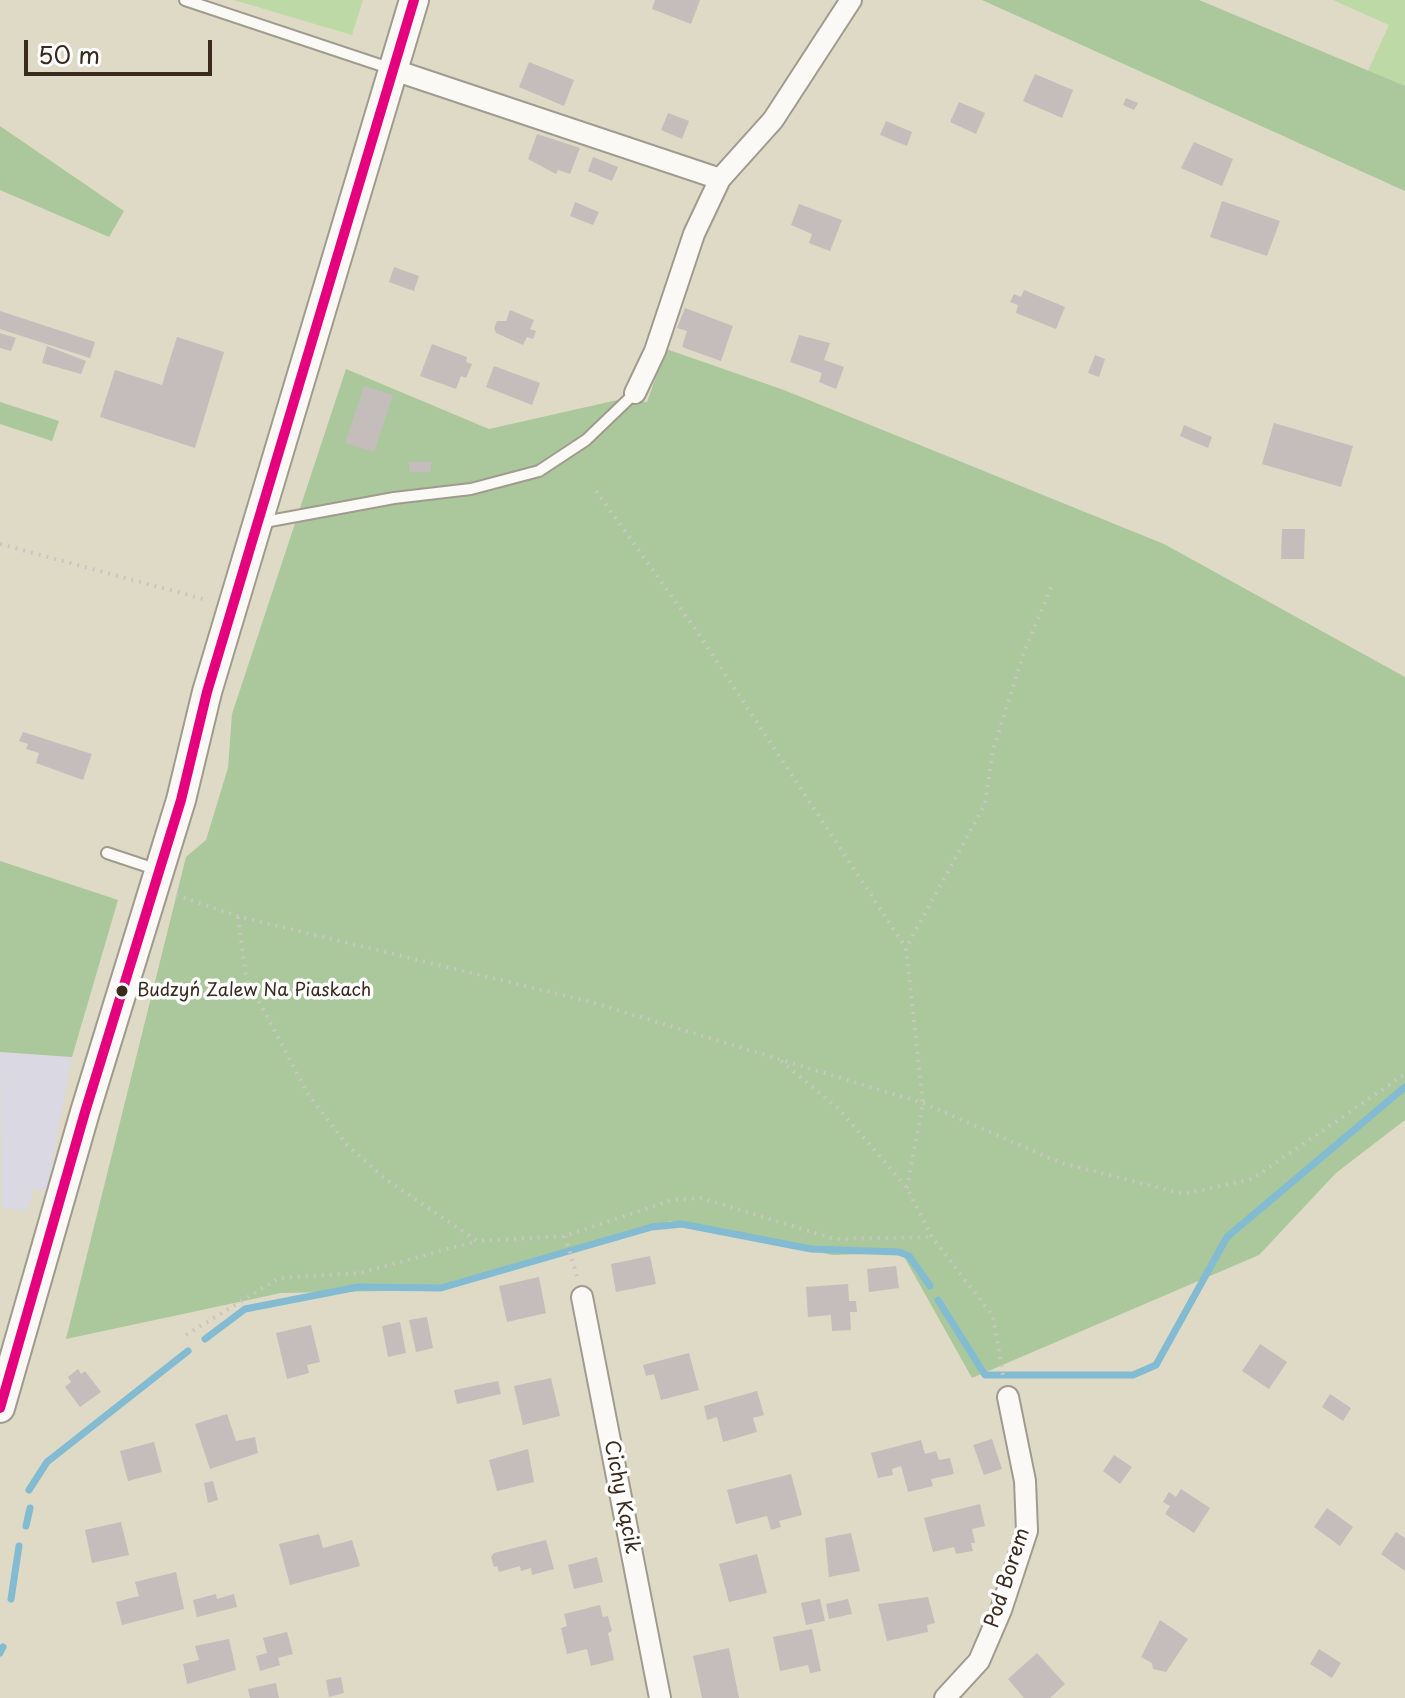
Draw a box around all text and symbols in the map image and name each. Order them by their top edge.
scale bar [28,24,216,74]
text: 50 m [38,36,100,72]
place label: Budzyń Zalew Na Piaskach [137,980,371,1002]
marker: Budzyń Zalew Na Piaskach [114,983,130,999]
street label: Cichy Kącik [598,1438,644,1556]
street label: Pod Borem [981,1525,1035,1631]

